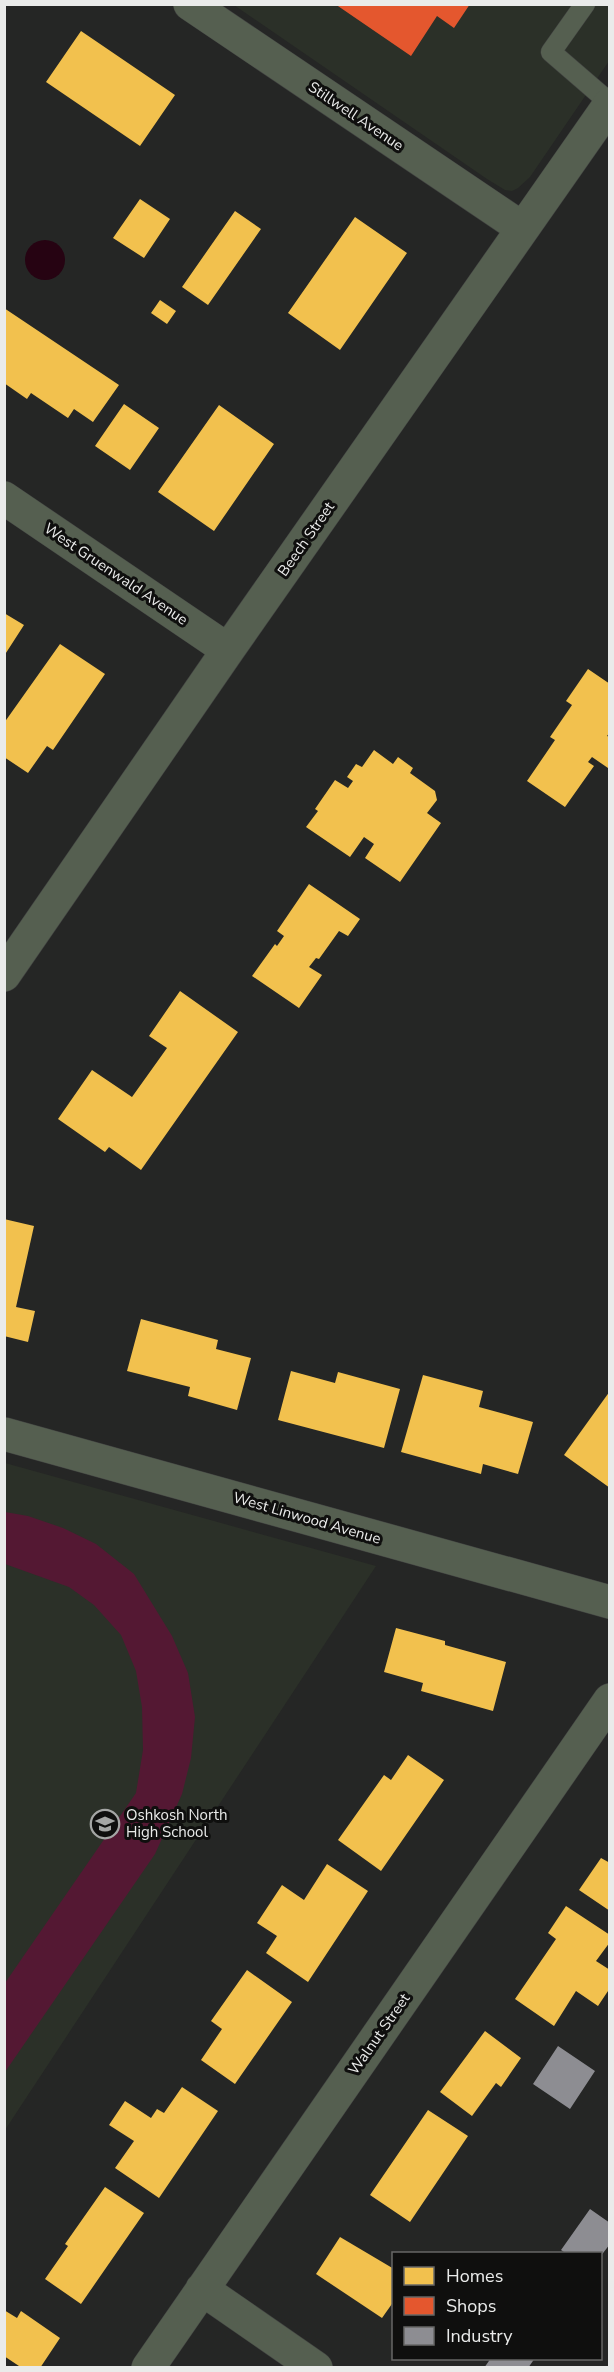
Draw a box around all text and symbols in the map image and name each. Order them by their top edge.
street label: Stillwell Avenue [304,77,408,155]
street label: Beech Street [273,497,339,580]
street label: West Gruenwald Avenue [40,518,192,630]
street label: West Linwood Avenue [231,1487,383,1549]
place label: Oshkosh North High School [126,1805,227,1842]
school or university icon: Oshkosh North High School [89,1808,121,1840]
street label: Walnut Street [344,1989,415,2079]
legend [392,2252,602,2360]
text: Homes [446,2264,503,2288]
text: Shops [446,2294,496,2318]
text: Industry [446,2324,513,2348]

